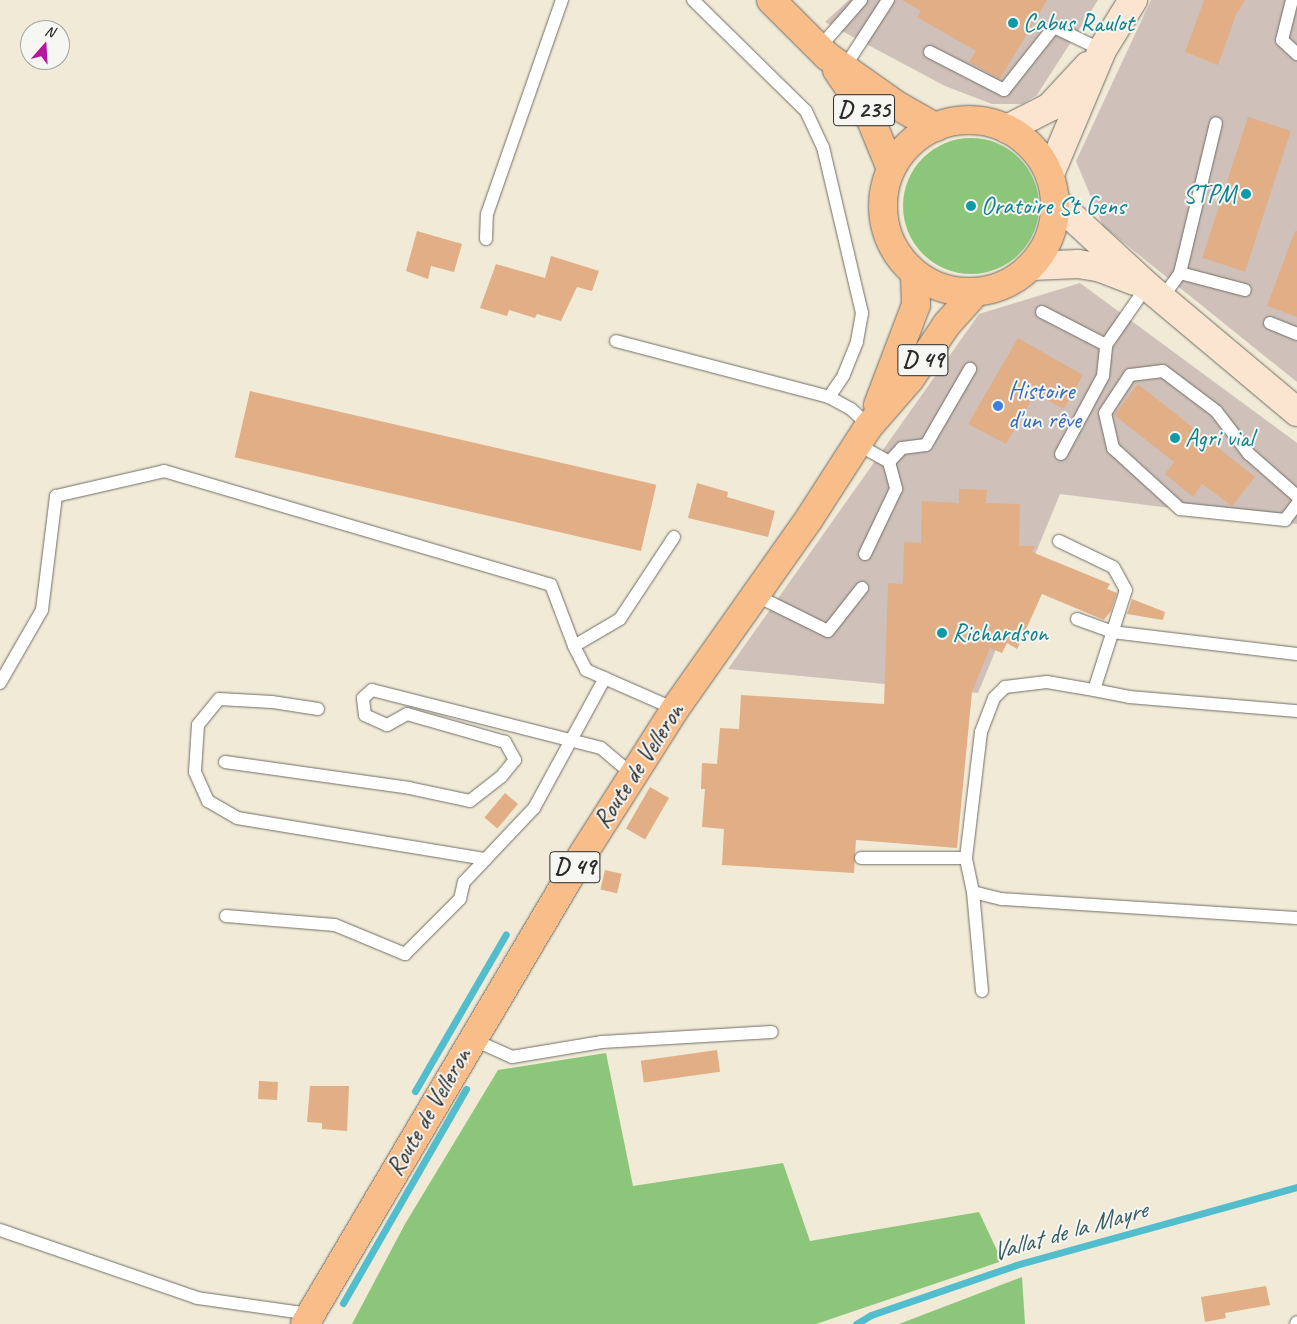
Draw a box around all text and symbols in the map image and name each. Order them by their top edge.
place label: Cabus Raulot [1023,8,1135,38]
marker: Cabus Raulot [1007,17,1019,29]
north arrow [20,20,70,70]
text: N [43,22,57,41]
road number: D 235 [833,88,895,132]
place label: STPM [1183,179,1236,209]
marker: STPM [1240,188,1252,200]
place label: Oratoire St Gens [981,191,1125,221]
marker: Oratoire St Gens [965,200,977,212]
road number: D 49 [897,338,949,382]
place label: Histoire d'un rêve [1008,377,1081,436]
marker: Histoire d'un rêve [992,400,1004,412]
place label: Agri vial [1185,423,1254,453]
marker: Agri vial [1169,432,1181,444]
place label: Richardson [952,618,1048,648]
marker: Richardson [936,627,948,639]
street label: Route de Velleron [587,698,691,834]
road number: D 49 [549,846,601,889]
street label: Route de Velleron [380,1042,478,1182]
water label: Vallat de la Mayre [988,1194,1150,1268]

